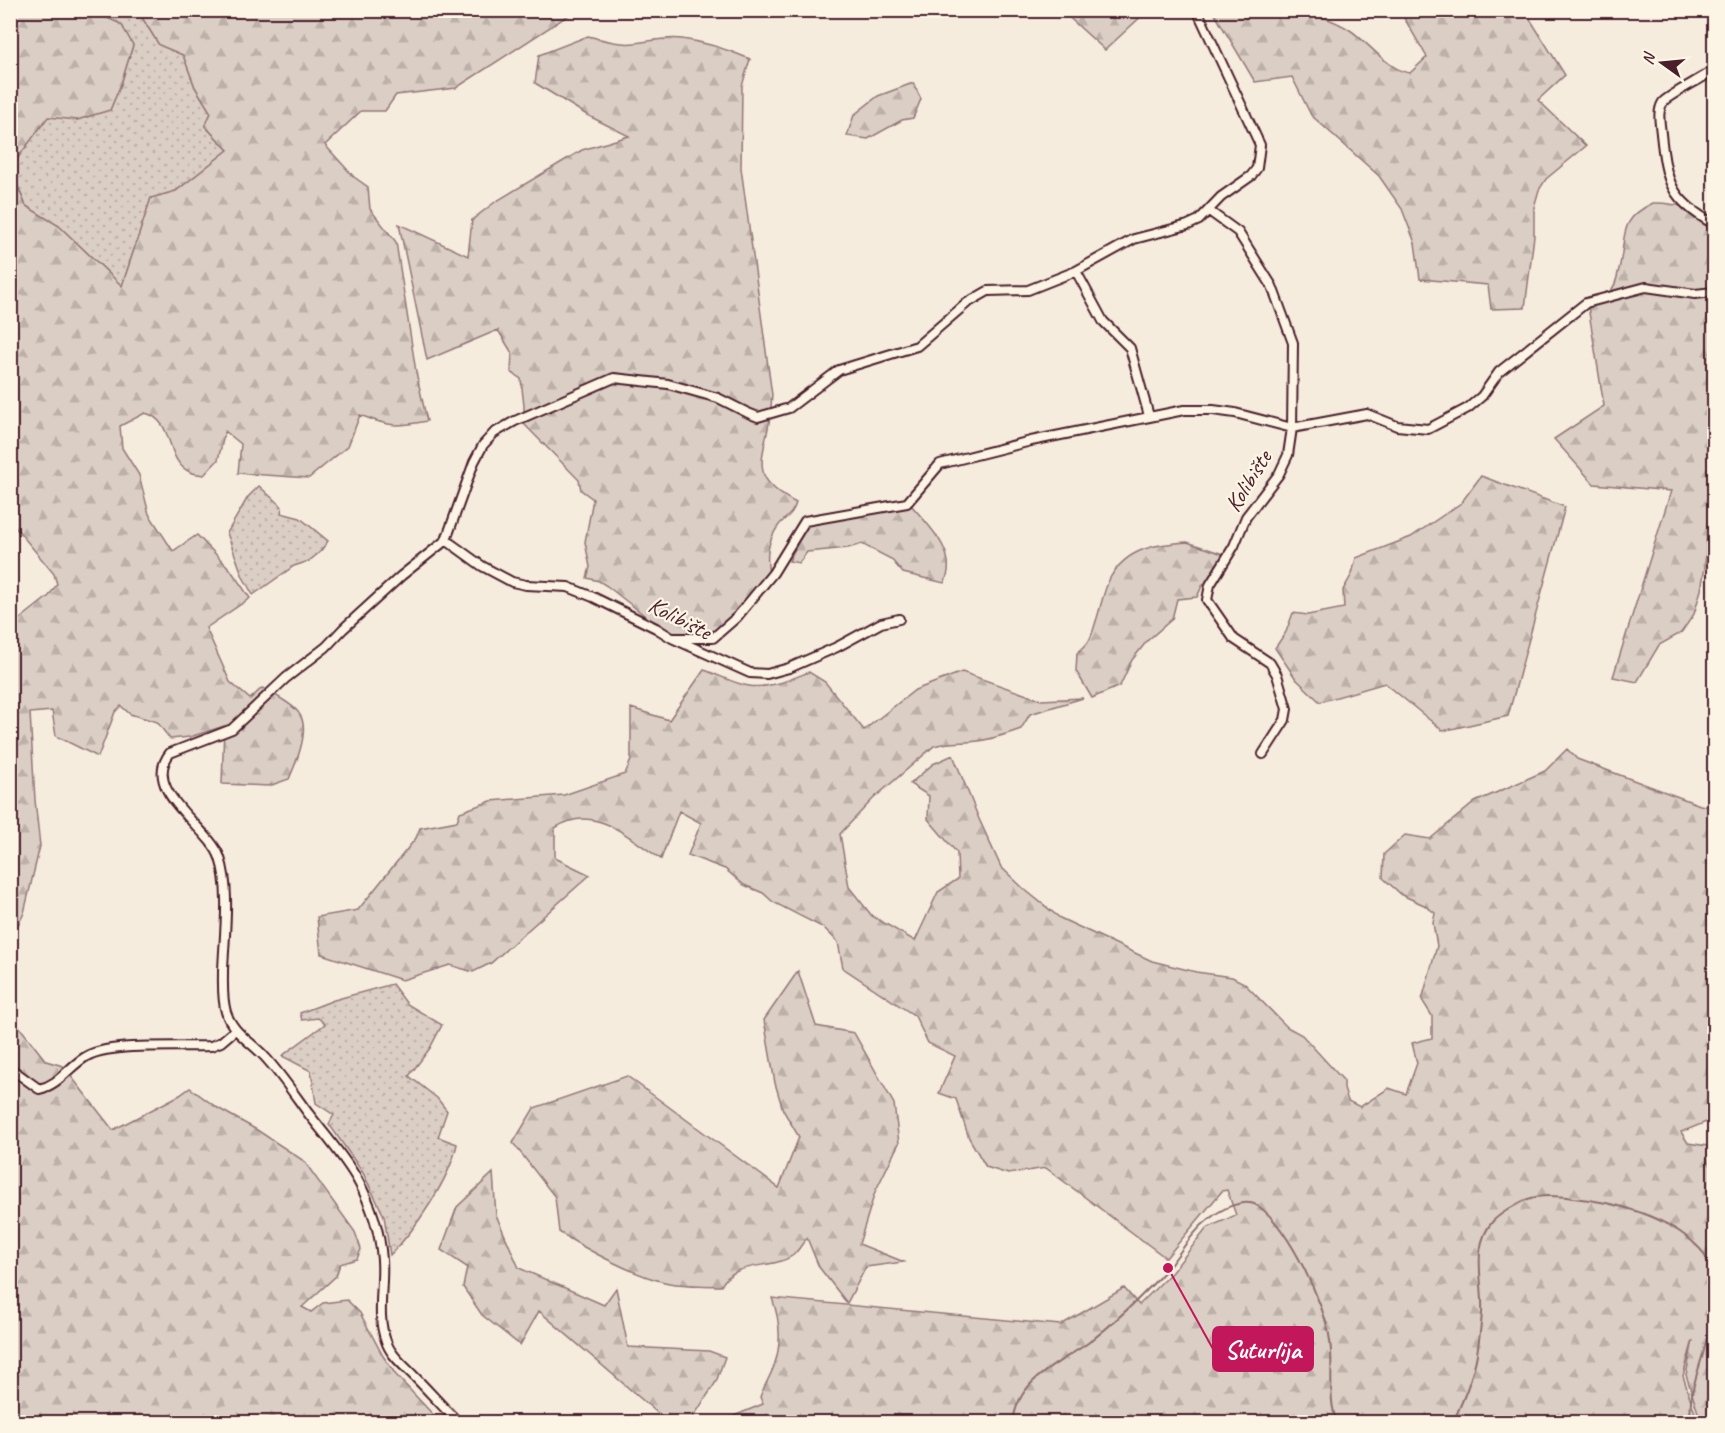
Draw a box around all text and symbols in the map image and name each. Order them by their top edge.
north arrow [1632,33,1692,93]
text: N [1638,49,1660,67]
street label: Kolibište [1218,443,1280,517]
street label: Kolibište [644,590,718,647]
callout: Suturlija [1213,1327,1313,1371]
text: Suturlija [1225,1333,1304,1366]

